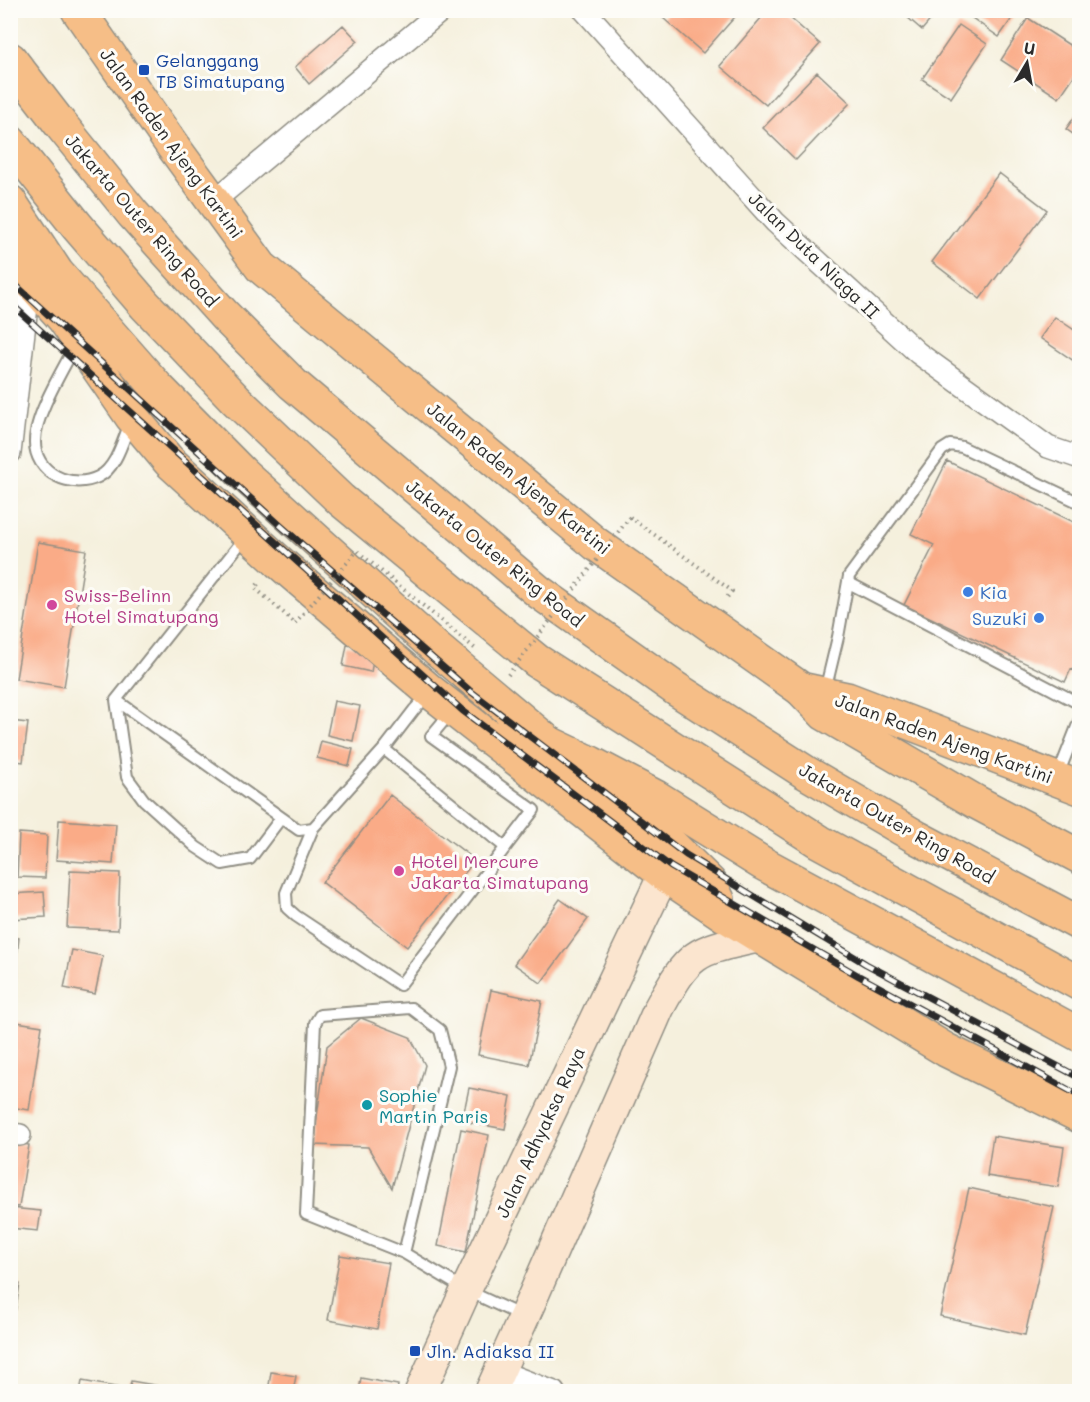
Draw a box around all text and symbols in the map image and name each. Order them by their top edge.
north arrow [997,33,1057,93]
text: U [1022,36,1037,59]
street label: Jalan Raden Ajeng Kartini [95,43,249,243]
place label: Gelanggang TB Simatupang [156,48,285,93]
marker: Gelanggang TB Simatupang [137,63,151,77]
street label: Jakarta Outer Ring Road [60,128,224,312]
street label: Jalan Duta Niaga II [743,186,885,324]
street label: Jalan Raden Ajeng Kartini [422,396,616,560]
street label: Jakarta Outer Ring Road [401,474,589,632]
place label: Kia [980,580,1008,604]
place label: Swiss-Belinn Hotel Simatupang [64,583,219,628]
marker: Kia [961,585,975,599]
marker: Swiss-Belinn Hotel Simatupang [45,598,59,612]
place label: Suzuki [972,606,1027,630]
marker: Suzuki [1032,611,1046,625]
street label: Jalan Raden Ajeng Kartini [832,687,1056,789]
street label: Jakarta Outer Ring Road [795,757,999,889]
place label: Hotel Mercure Jakarta Simatupang [411,849,589,894]
marker: Hotel Mercure Jakarta Simatupang [392,864,406,878]
street label: Jalan Adhyaksa Raya [490,1043,590,1221]
place label: Sophie Martin Paris [379,1083,488,1128]
marker: Sophie Martin Paris [360,1098,374,1112]
place label: Jln. Adiaksa II [427,1339,554,1363]
marker: Jln. Adiaksa II [408,1344,422,1358]

